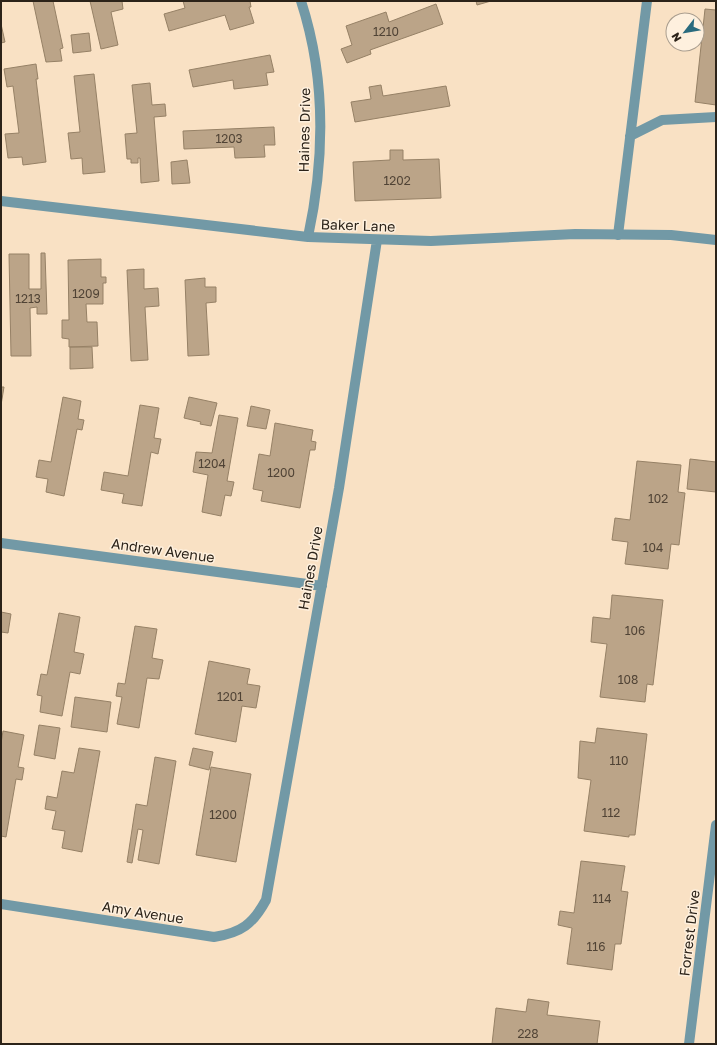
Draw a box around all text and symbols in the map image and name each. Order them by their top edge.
north arrow [665,12,705,52]
house number: 1210 [373,24,399,39]
text: N [668,30,684,44]
street label: Haines Drive [295,88,313,172]
house number: 1203 [215,131,243,146]
house number: 1202 [383,173,411,188]
street label: Baker Lane [320,215,396,235]
house number: 1209 [72,286,100,301]
house number: 1213 [15,291,41,306]
house number: 1204 [198,456,226,471]
house number: 1200 [267,465,295,480]
house number: 102 [648,491,668,506]
street label: Haines Drive [294,525,326,611]
street label: Andrew Avenue [110,534,216,566]
house number: 104 [643,540,663,555]
house number: 106 [625,623,645,638]
house number: 108 [618,672,638,687]
house number: 1201 [217,689,243,704]
house number: 110 [609,753,629,768]
house number: 112 [602,805,620,820]
house number: 1200 [209,807,237,822]
street label: Forrest Drive [675,889,703,977]
house number: 114 [593,891,611,906]
street label: Amy Avenue [101,897,185,927]
house number: 116 [587,939,605,954]
house number: 228 [517,1026,539,1041]

